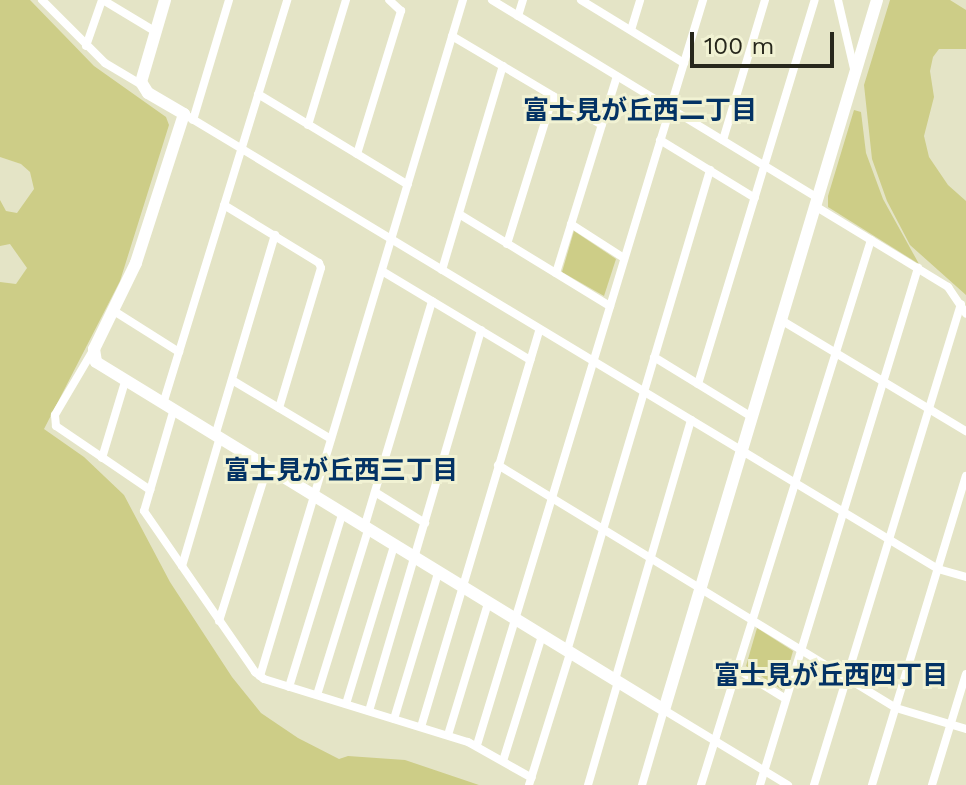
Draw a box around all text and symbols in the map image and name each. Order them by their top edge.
scale bar [694,16,838,66]
text: 100 m [704,32,774,60]
district label: 富士見が丘西二丁目 [523,95,757,127]
district label: 富士見が丘西三丁目 [224,455,458,487]
district label: 富士見が丘西四丁目 [714,660,948,692]

